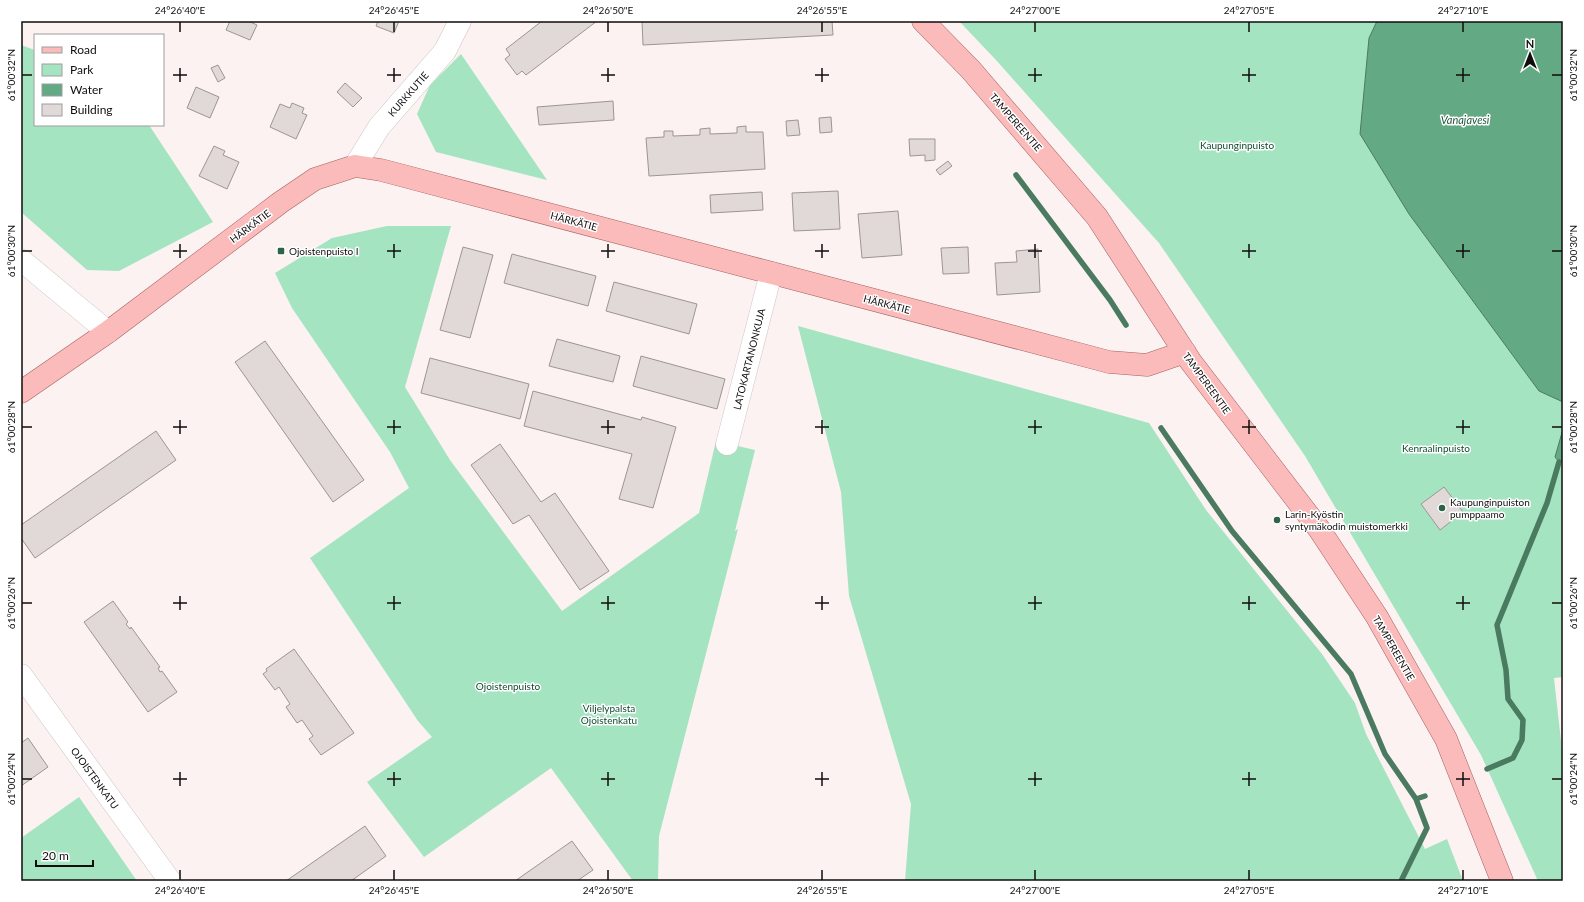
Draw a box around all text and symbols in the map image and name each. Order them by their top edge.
text: 24°26'40"E [155,4,205,16]
text: 24°26'45"E [369,4,419,16]
text: 24°26'50"E [583,4,633,16]
text: 24°26'55"E [797,4,847,16]
text: 24°27'00"E [1010,4,1060,16]
text: 24°27'05"E [1224,4,1274,16]
text: 24°27'10"E [1438,4,1488,16]
legend [34,34,164,126]
north arrow [1510,34,1550,74]
text: N [1526,37,1534,50]
text: Road [70,42,97,57]
text: 61°00'32"N [5,49,17,101]
text: 61°00'32"N [1567,49,1579,101]
text: Park [70,62,94,77]
street label: KURKKUTIE [385,69,431,119]
text: Water [70,82,103,97]
street label: TAMPEREENTIE [988,91,1045,154]
text: Building [70,102,113,117]
water label: Vanajavesi [1441,113,1490,126]
park label: Kaupunginpuisto [1200,139,1274,151]
street label: HÄRKÄTIE [227,207,273,245]
street label: HÄRKÄTIE [549,209,599,233]
text: 61°00'30"N [5,225,17,277]
text: 61°00'30"N [1567,225,1579,277]
place label: Ojoistenpuisto I [289,245,359,257]
marker: Ojoistenpuisto I [276,246,286,256]
street label: HÄRKÄTIE [862,292,912,316]
street label: LATOKARTANONKUJA [731,307,767,411]
street label: TAMPEREENTIE [1181,350,1233,416]
text: 61°00'28"N [5,401,17,453]
text: 61°00'28"N [1567,401,1579,453]
park label: Kenraalinpuisto [1402,442,1470,454]
place label: Kaupunginpuiston pumppaamo [1450,496,1530,520]
marker: Kaupunginpuiston pumppaamo [1437,503,1447,513]
place label: Larin-Kyöstin syntymäkodin muistomerkki [1285,508,1408,532]
marker: Larin-Kyöstin syntymäkodin muistomerkki [1272,515,1282,525]
text: 61°00'26"N [5,577,17,629]
text: 61°00'26"N [1567,577,1579,629]
street label: TAMPEREENTIE [1371,613,1418,683]
park label: Ojoistenpuisto [476,680,540,692]
park label: Viljelypalsta Ojoistenkatu [581,702,637,726]
street label: OJOISTENKATU [69,745,121,811]
text: 61°00'24"N [5,753,17,805]
text: 61°00'24"N [1567,753,1579,805]
scale bar [36,842,93,868]
text: 20 m [42,848,69,863]
text: 24°26'40"E [155,884,205,896]
text: 24°26'45"E [369,884,419,896]
text: 24°26'50"E [583,884,633,896]
text: 24°26'55"E [797,884,847,896]
text: 24°27'00"E [1010,884,1060,896]
text: 24°27'05"E [1224,884,1274,896]
text: 24°27'10"E [1438,884,1488,896]

